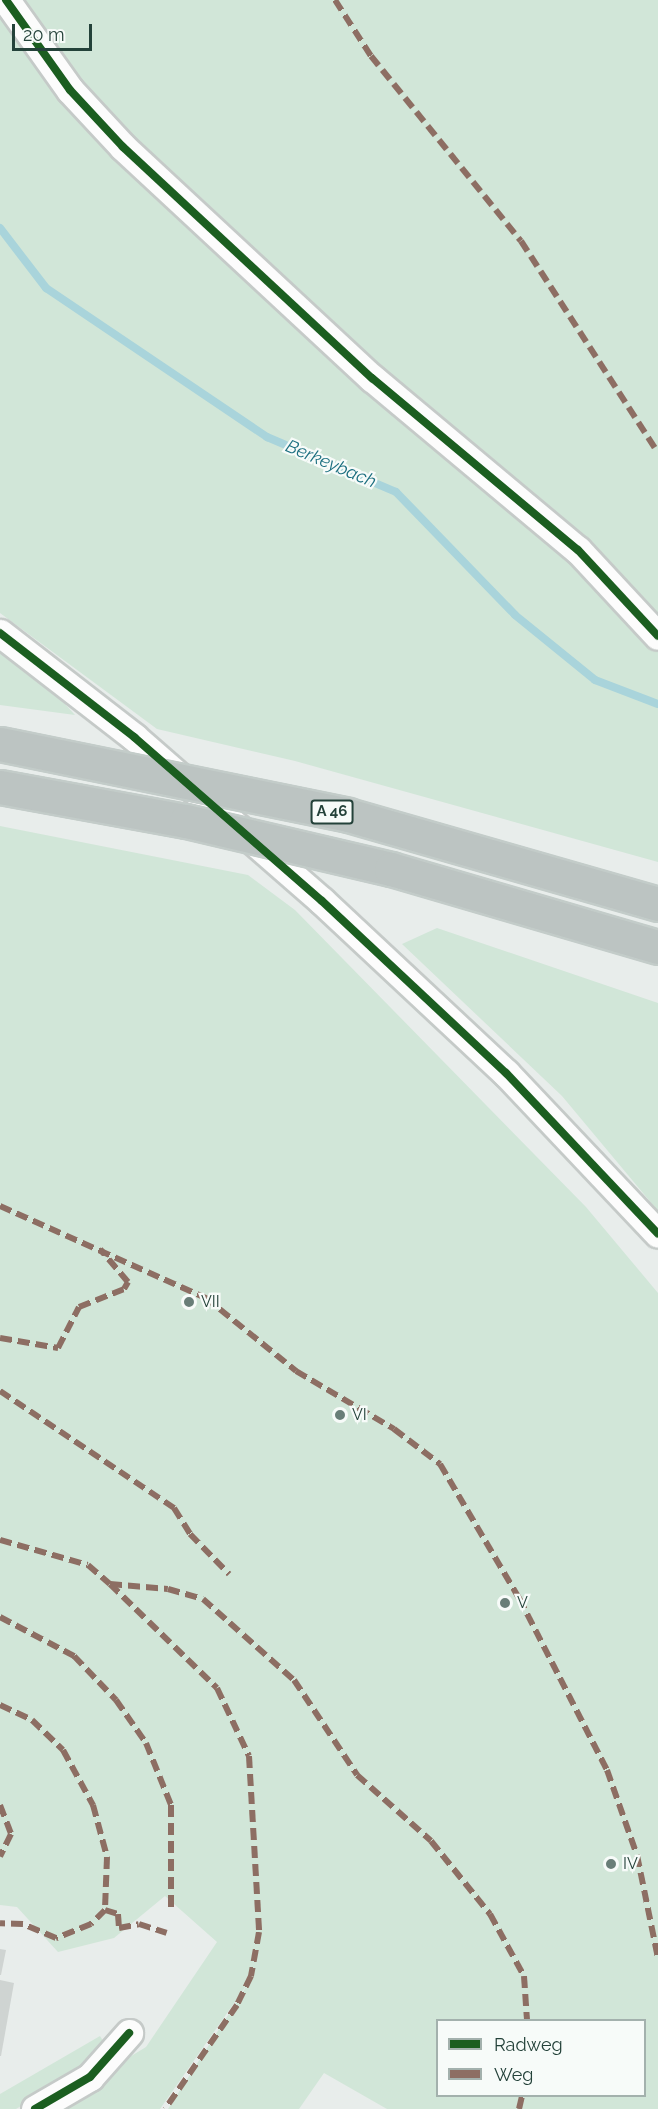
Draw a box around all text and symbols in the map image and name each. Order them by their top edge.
scale bar [15,12,94,50]
text: 20 m [23,24,65,45]
water label: Berkeybach [283,435,379,493]
road number: A 46 [310,800,354,824]
place label: VII [201,1292,220,1312]
marker: VII [182,1295,196,1309]
place label: VI [352,1405,367,1425]
marker: VI [333,1408,347,1422]
place label: V [517,1593,528,1613]
marker: V [498,1596,512,1610]
place label: IV [623,1854,638,1874]
marker: IV [604,1857,618,1871]
legend [436,2019,646,2097]
text: Radweg [494,2034,563,2055]
text: Weg [494,2064,533,2085]

